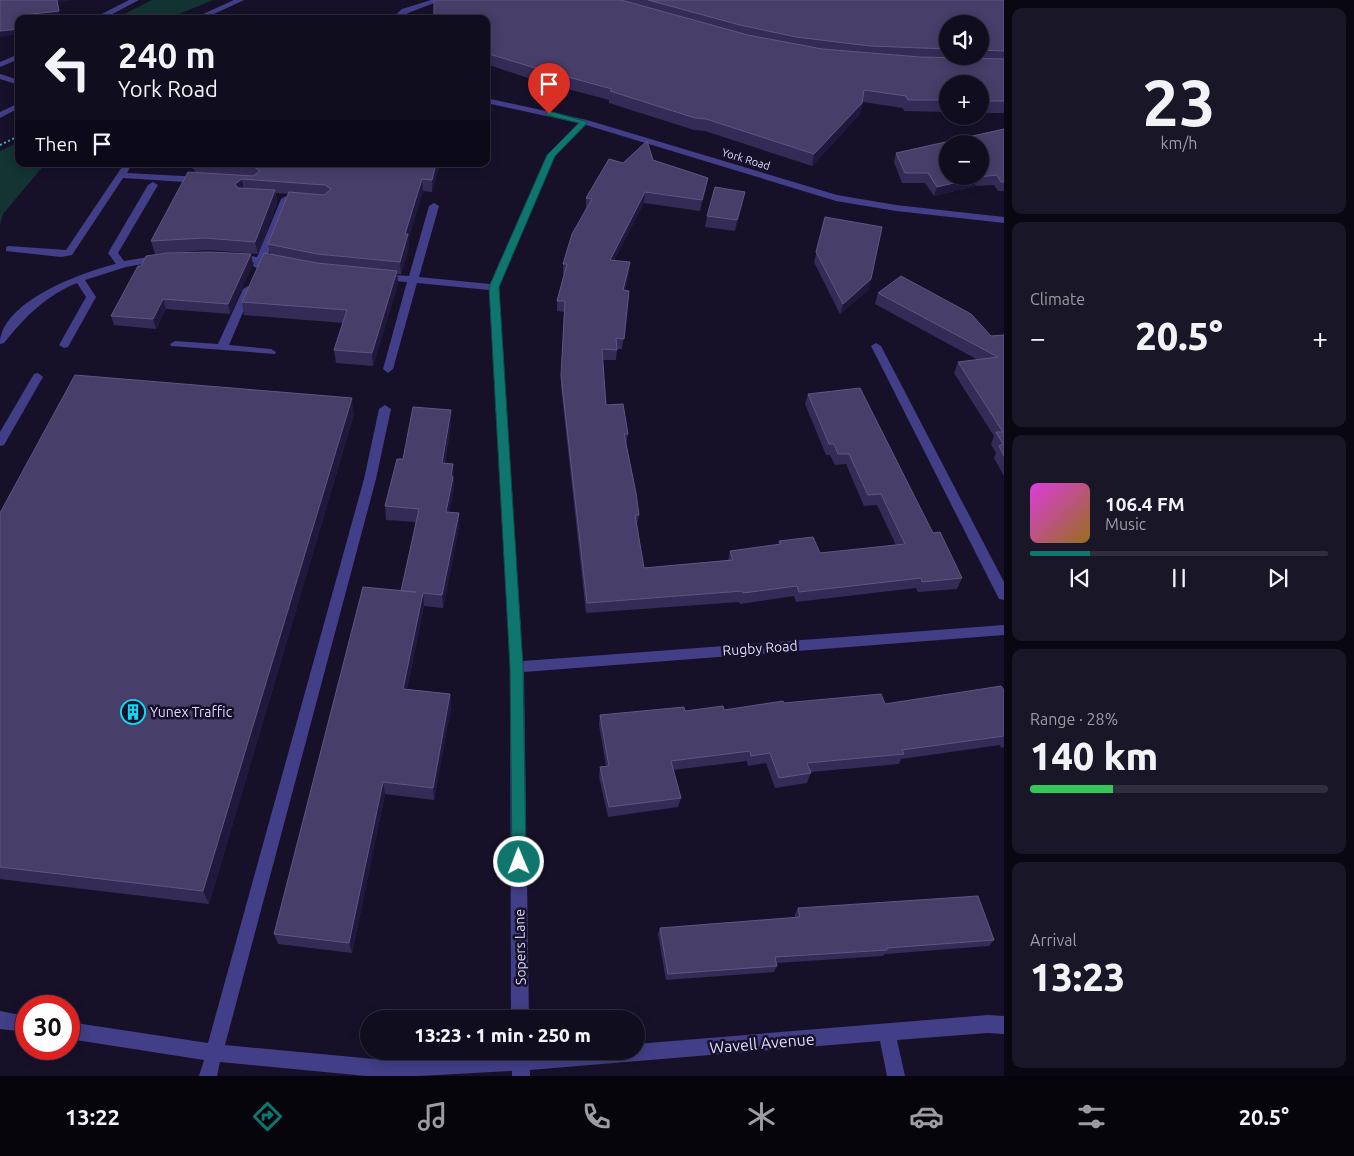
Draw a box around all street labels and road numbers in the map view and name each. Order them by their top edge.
street label: York Road [720,146,772,172]
street label: Rugby Road [722,637,798,659]
street label: Sopers Lane [511,909,529,985]
street label: Wavell Avenue [709,1029,815,1057]

